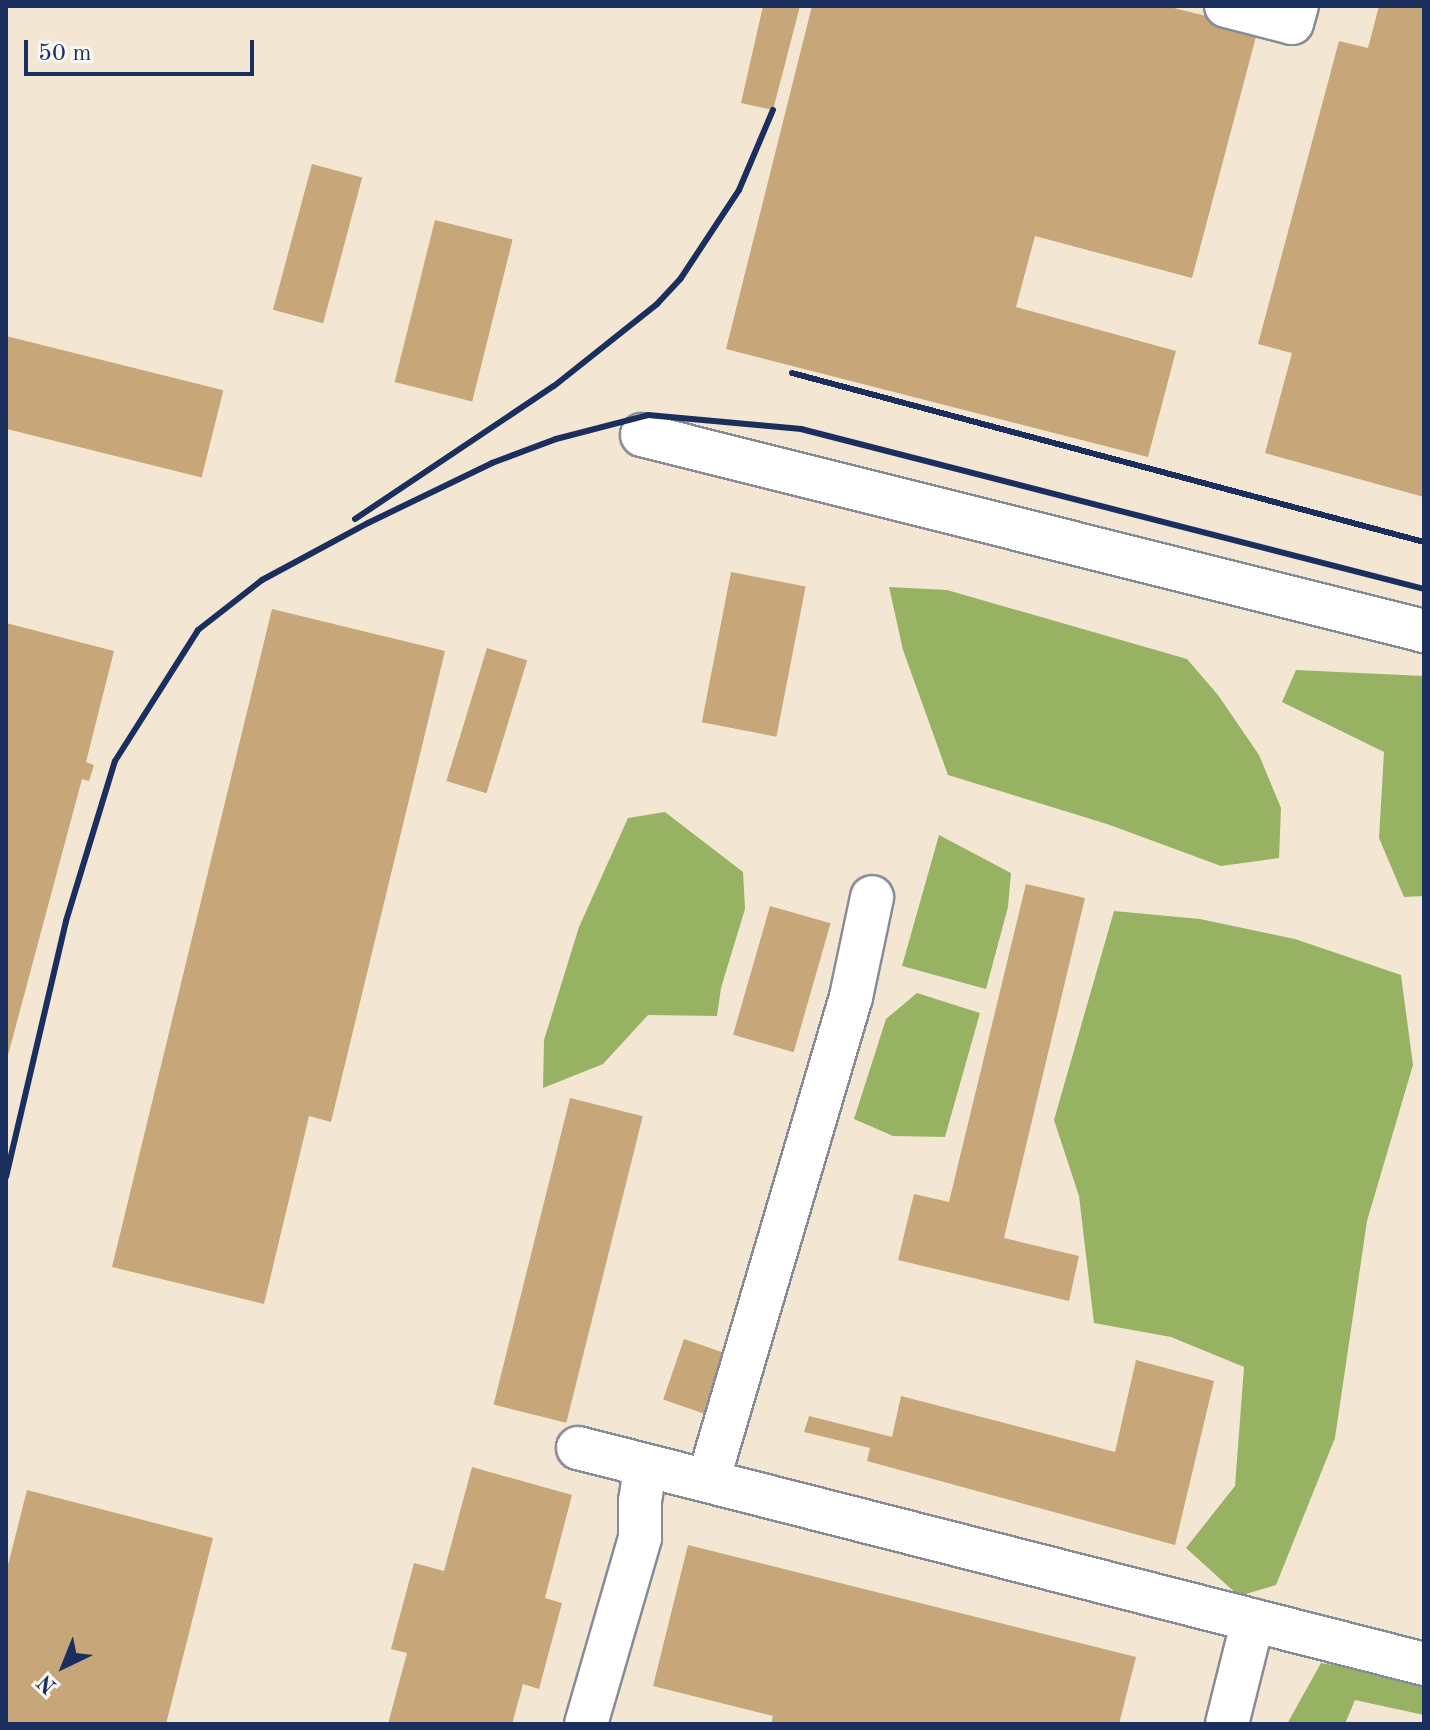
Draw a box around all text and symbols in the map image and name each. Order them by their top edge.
scale bar [28,24,258,74]
text: 50 m [38,42,92,66]
north arrow [24,1626,104,1706]
text: N [34,1670,61,1697]

